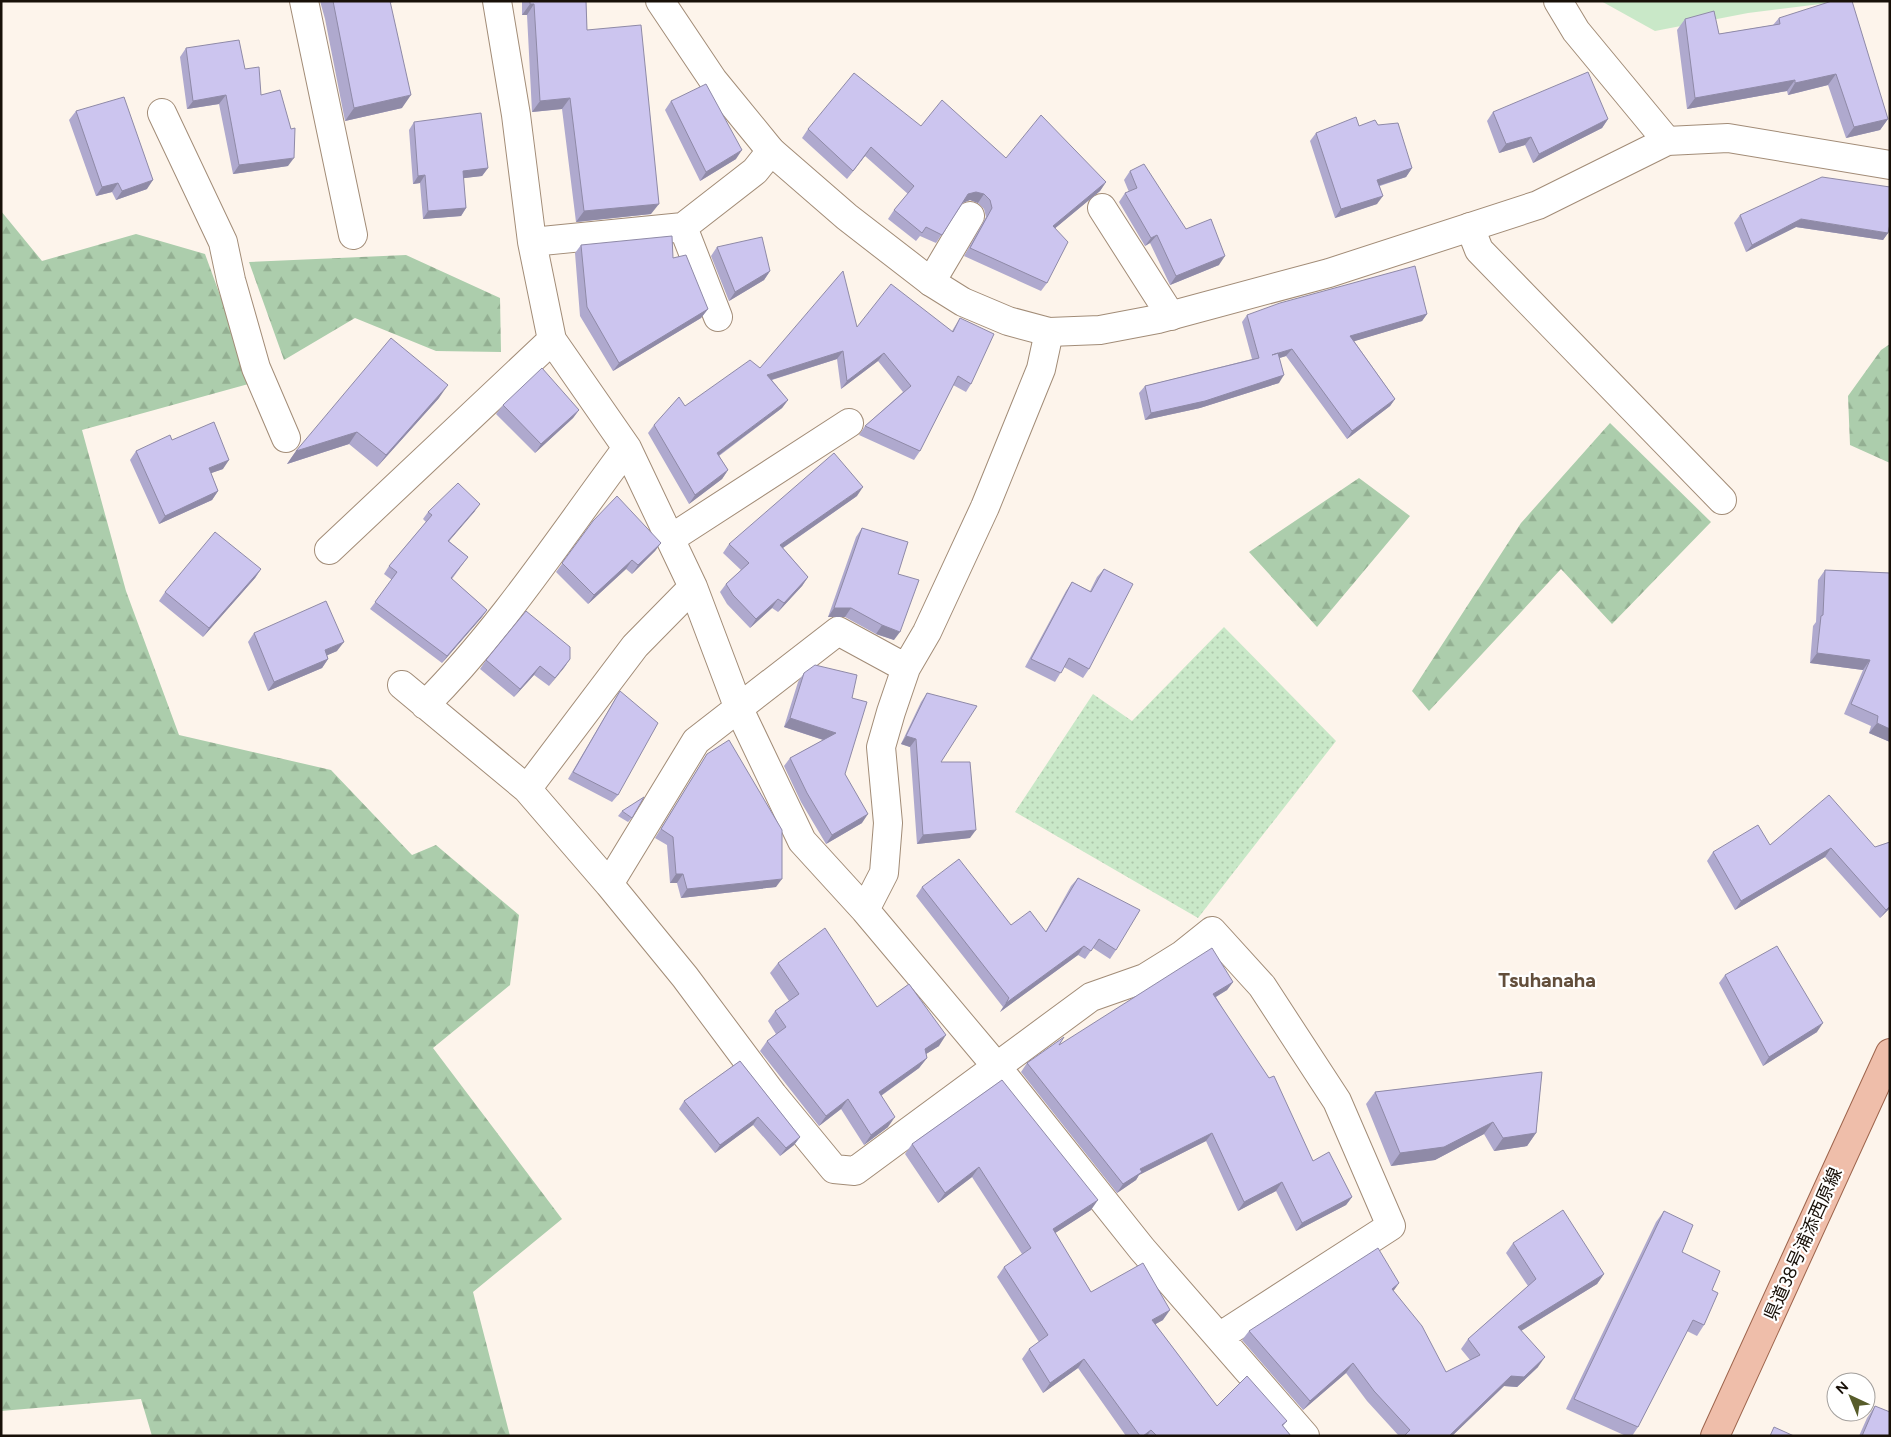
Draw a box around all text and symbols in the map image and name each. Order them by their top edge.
district label: Tsuhanaha [1498,968,1596,992]
street label: 県道38号浦添西原線 [1759,1164,1847,1324]
north arrow [1826,1372,1876,1422]
text: N [1833,1378,1852,1398]

